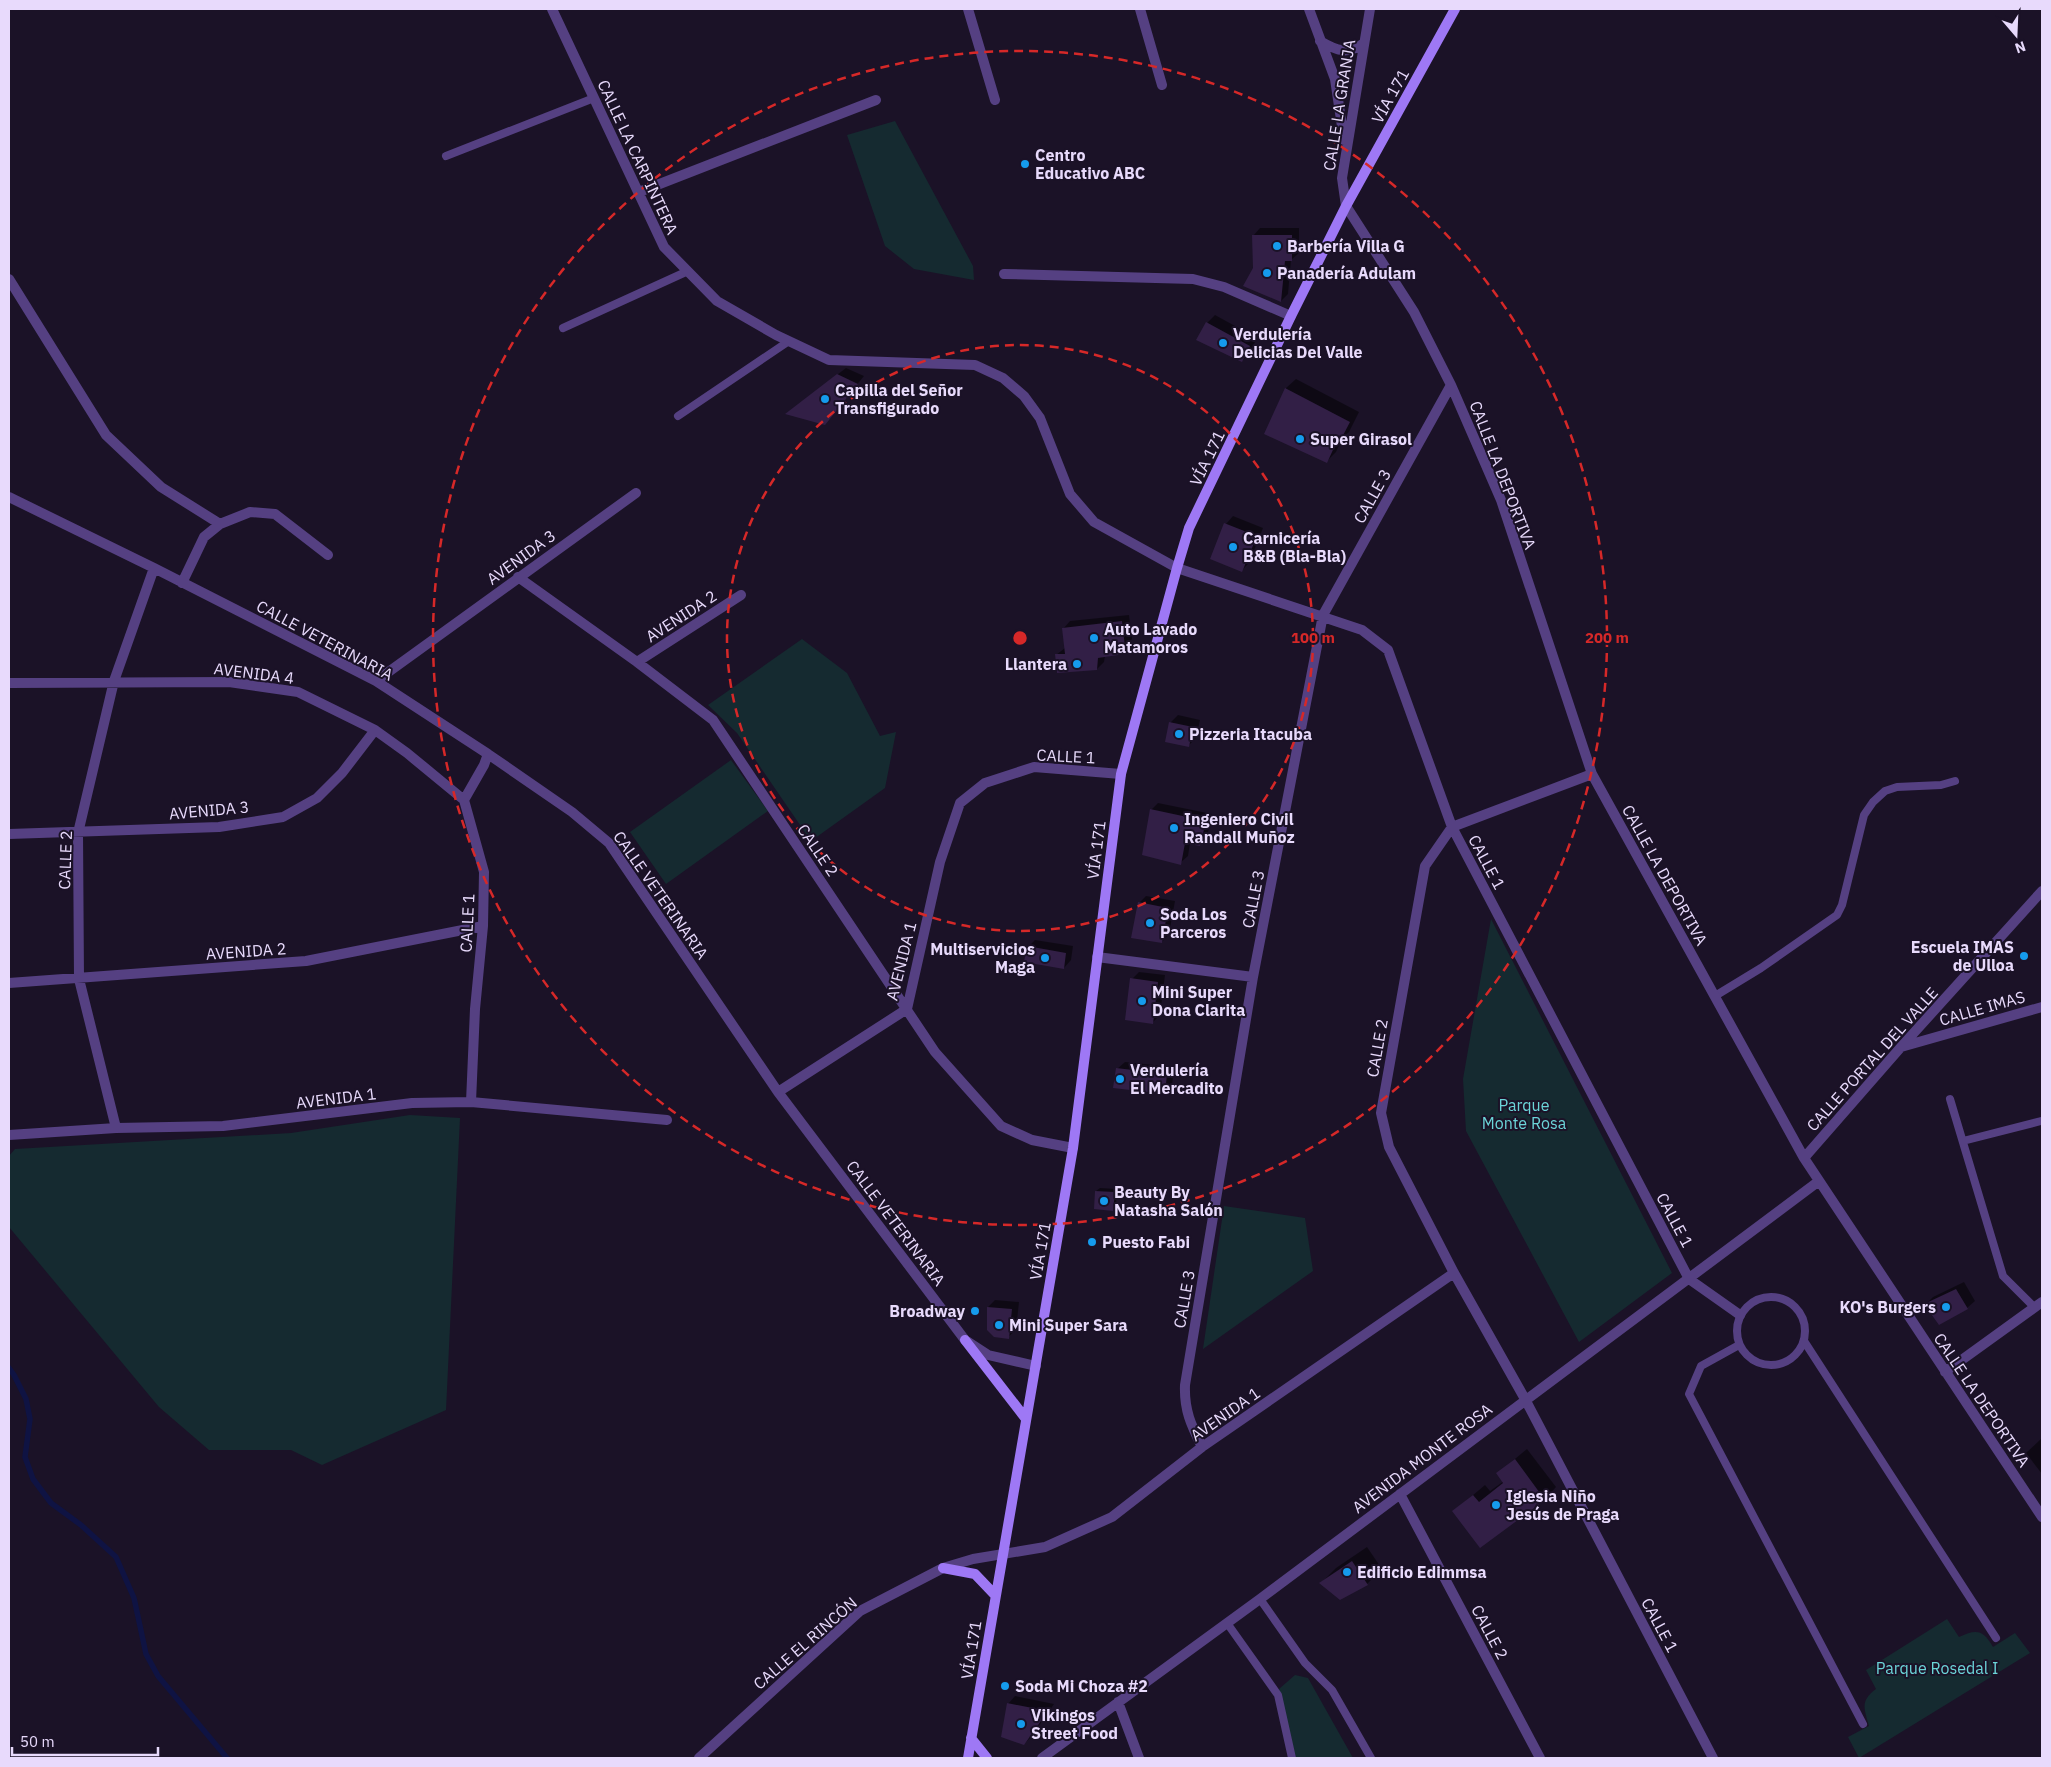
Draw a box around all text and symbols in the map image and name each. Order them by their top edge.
north arrow [1991,10,2041,60]
text: N [2013,37,2028,57]
street label: CALLE LA GRANJA [1319,38,1359,172]
street label: VÍA 171 [1366,65,1413,127]
street label: CALLE LA CARPINTERA [593,76,683,238]
place label: Centro Educativo ABC [1035,145,1145,183]
marker: Centro Educativo ABC [1019,158,1031,170]
place label: Barbería Villa G [1287,236,1405,256]
marker: Barbería Villa G [1271,240,1283,252]
place label: Panadería Adulam [1277,263,1416,283]
marker: Panadería Adulam [1261,267,1273,279]
place label: Verdulería Delicias Del Valle [1233,324,1363,362]
marker: Verdulería Delicias Del Valle [1217,337,1229,349]
place label: Capilla del Señor Transfigurado [835,380,963,418]
marker: Capilla del Señor Transfigurado [819,393,831,405]
street label: CALLE LA DEPORTIVA [1465,398,1541,552]
street label: VÍA 171 [1184,427,1229,489]
place label: Super Girasol [1310,429,1412,449]
marker: Super Girasol [1294,433,1306,445]
street label: CALLE 3 [1349,465,1395,527]
street label: AVENIDA 3 [483,525,559,589]
place label: Carnicería B&B (Bla-Bla) [1243,528,1346,566]
marker: Carnicería B&B (Bla-Bla) [1227,541,1239,553]
street label: AVENIDA 2 [642,586,720,646]
street label: CALLE VETERINARIA [253,595,397,685]
place label: Auto Lavado Matamoros [1104,619,1197,657]
text: 100 m [1291,628,1335,647]
text: 200 m [1585,628,1629,647]
centre of rings [1011,629,1029,647]
marker: Auto Lavado Matamoros [1088,632,1100,644]
place label: Llantera [1005,654,1067,674]
street label: AVENIDA 4 [213,658,295,688]
marker: Llantera [1071,658,1083,670]
place label: Pizzeria Itacuba [1189,724,1312,744]
marker: Pizzeria Itacuba [1173,728,1185,740]
street label: CALLE 1 [1036,744,1096,768]
street label: AVENIDA 3 [168,797,250,823]
street label: CALLE LA DEPORTIVA [1618,801,1712,949]
place label: Ingeniero Civil Randall Muñoz [1184,809,1295,847]
street label: VÍA 171 [1081,819,1110,880]
street label: CALLE 2 [793,820,843,880]
marker: Ingeniero Civil Randall Muñoz [1168,822,1180,834]
street label: CALLE VETERINARIA [609,827,713,963]
street label: CALLE 2 [54,830,76,890]
street label: CALLE 1 [1464,831,1510,893]
street label: CALLE 3 [1238,868,1268,930]
street label: CALLE 1 [455,893,479,953]
place label: Soda Los Parceros [1160,904,1227,942]
marker: Soda Los Parceros [1144,917,1156,929]
street label: AVENIDA 1 [882,919,920,1003]
place label: Escuela IMAS de Ulloa [1911,937,2014,975]
street label: AVENIDA 2 [205,938,287,964]
place label: Multiservicios Maga [930,939,1035,977]
marker: Escuela IMAS de Ulloa [2018,950,2030,962]
marker: Multiservicios Maga [1039,952,1051,964]
place label: Mini Super Dona Clarita [1152,982,1245,1020]
street label: CALLE PORTAL DEL VALLE [1802,983,1942,1135]
street label: CALLE IMAS [1937,986,2027,1030]
marker: Mini Super Dona Clarita [1136,995,1148,1007]
street label: CALLE 2 [1362,1017,1392,1079]
place label: Verdulería El Mercadito [1130,1060,1224,1098]
marker: Verdulería El Mercadito [1114,1073,1126,1085]
street label: AVENIDA 1 [295,1083,377,1113]
park label: Parque Monte Rosa [1482,1095,1567,1133]
street label: CALLE VETERINARIA [842,1156,950,1290]
place label: Beauty By Natasha Salón [1114,1182,1223,1220]
street label: CALLE 1 [1652,1189,1698,1251]
marker: Beauty By Natasha Salón [1098,1195,1110,1207]
street label: VÍA 171 [1024,1220,1055,1282]
place label: Puesto Fabi [1102,1232,1190,1252]
marker: Puesto Fabi [1086,1236,1098,1248]
street label: CALLE 3 [1169,1268,1199,1330]
place label: KO's Burgers [1839,1297,1936,1317]
place label: Broadway [889,1301,965,1321]
marker: KO's Burgers [1940,1301,1952,1313]
marker: Broadway [969,1305,981,1317]
place label: Mini Super Sara [1009,1315,1127,1335]
marker: Mini Super Sara [993,1319,1005,1331]
street label: CALLE LA DEPORTIVA [1930,1329,2034,1471]
street label: AVENIDA 1 [1186,1383,1264,1445]
street label: AVENIDA MONTE ROSA [1348,1399,1496,1517]
place label: Iglesia Niño Jesús de Praga [1506,1486,1619,1524]
marker: Iglesia Niño Jesús de Praga [1490,1499,1502,1511]
place label: Edificio Edimmsa [1357,1562,1487,1582]
marker: Edificio Edimmsa [1341,1566,1353,1578]
street label: CALLE EL RINCÓN [748,1592,861,1693]
street label: CALLE 1 [1637,1594,1683,1656]
street label: CALLE 2 [1467,1601,1513,1663]
street label: VÍA 171 [956,1619,985,1681]
park label: Parque Rosedal I [1876,1658,1998,1678]
place label: Soda Mi Choza #2 [1015,1676,1148,1696]
marker: Soda Mi Choza #2 [999,1680,1011,1692]
place label: Vikingos Street Food [1031,1705,1118,1743]
marker: Vikingos Street Food [1015,1718,1027,1730]
scale bar [12,1724,159,1756]
text: 50 m [20,1732,55,1751]

